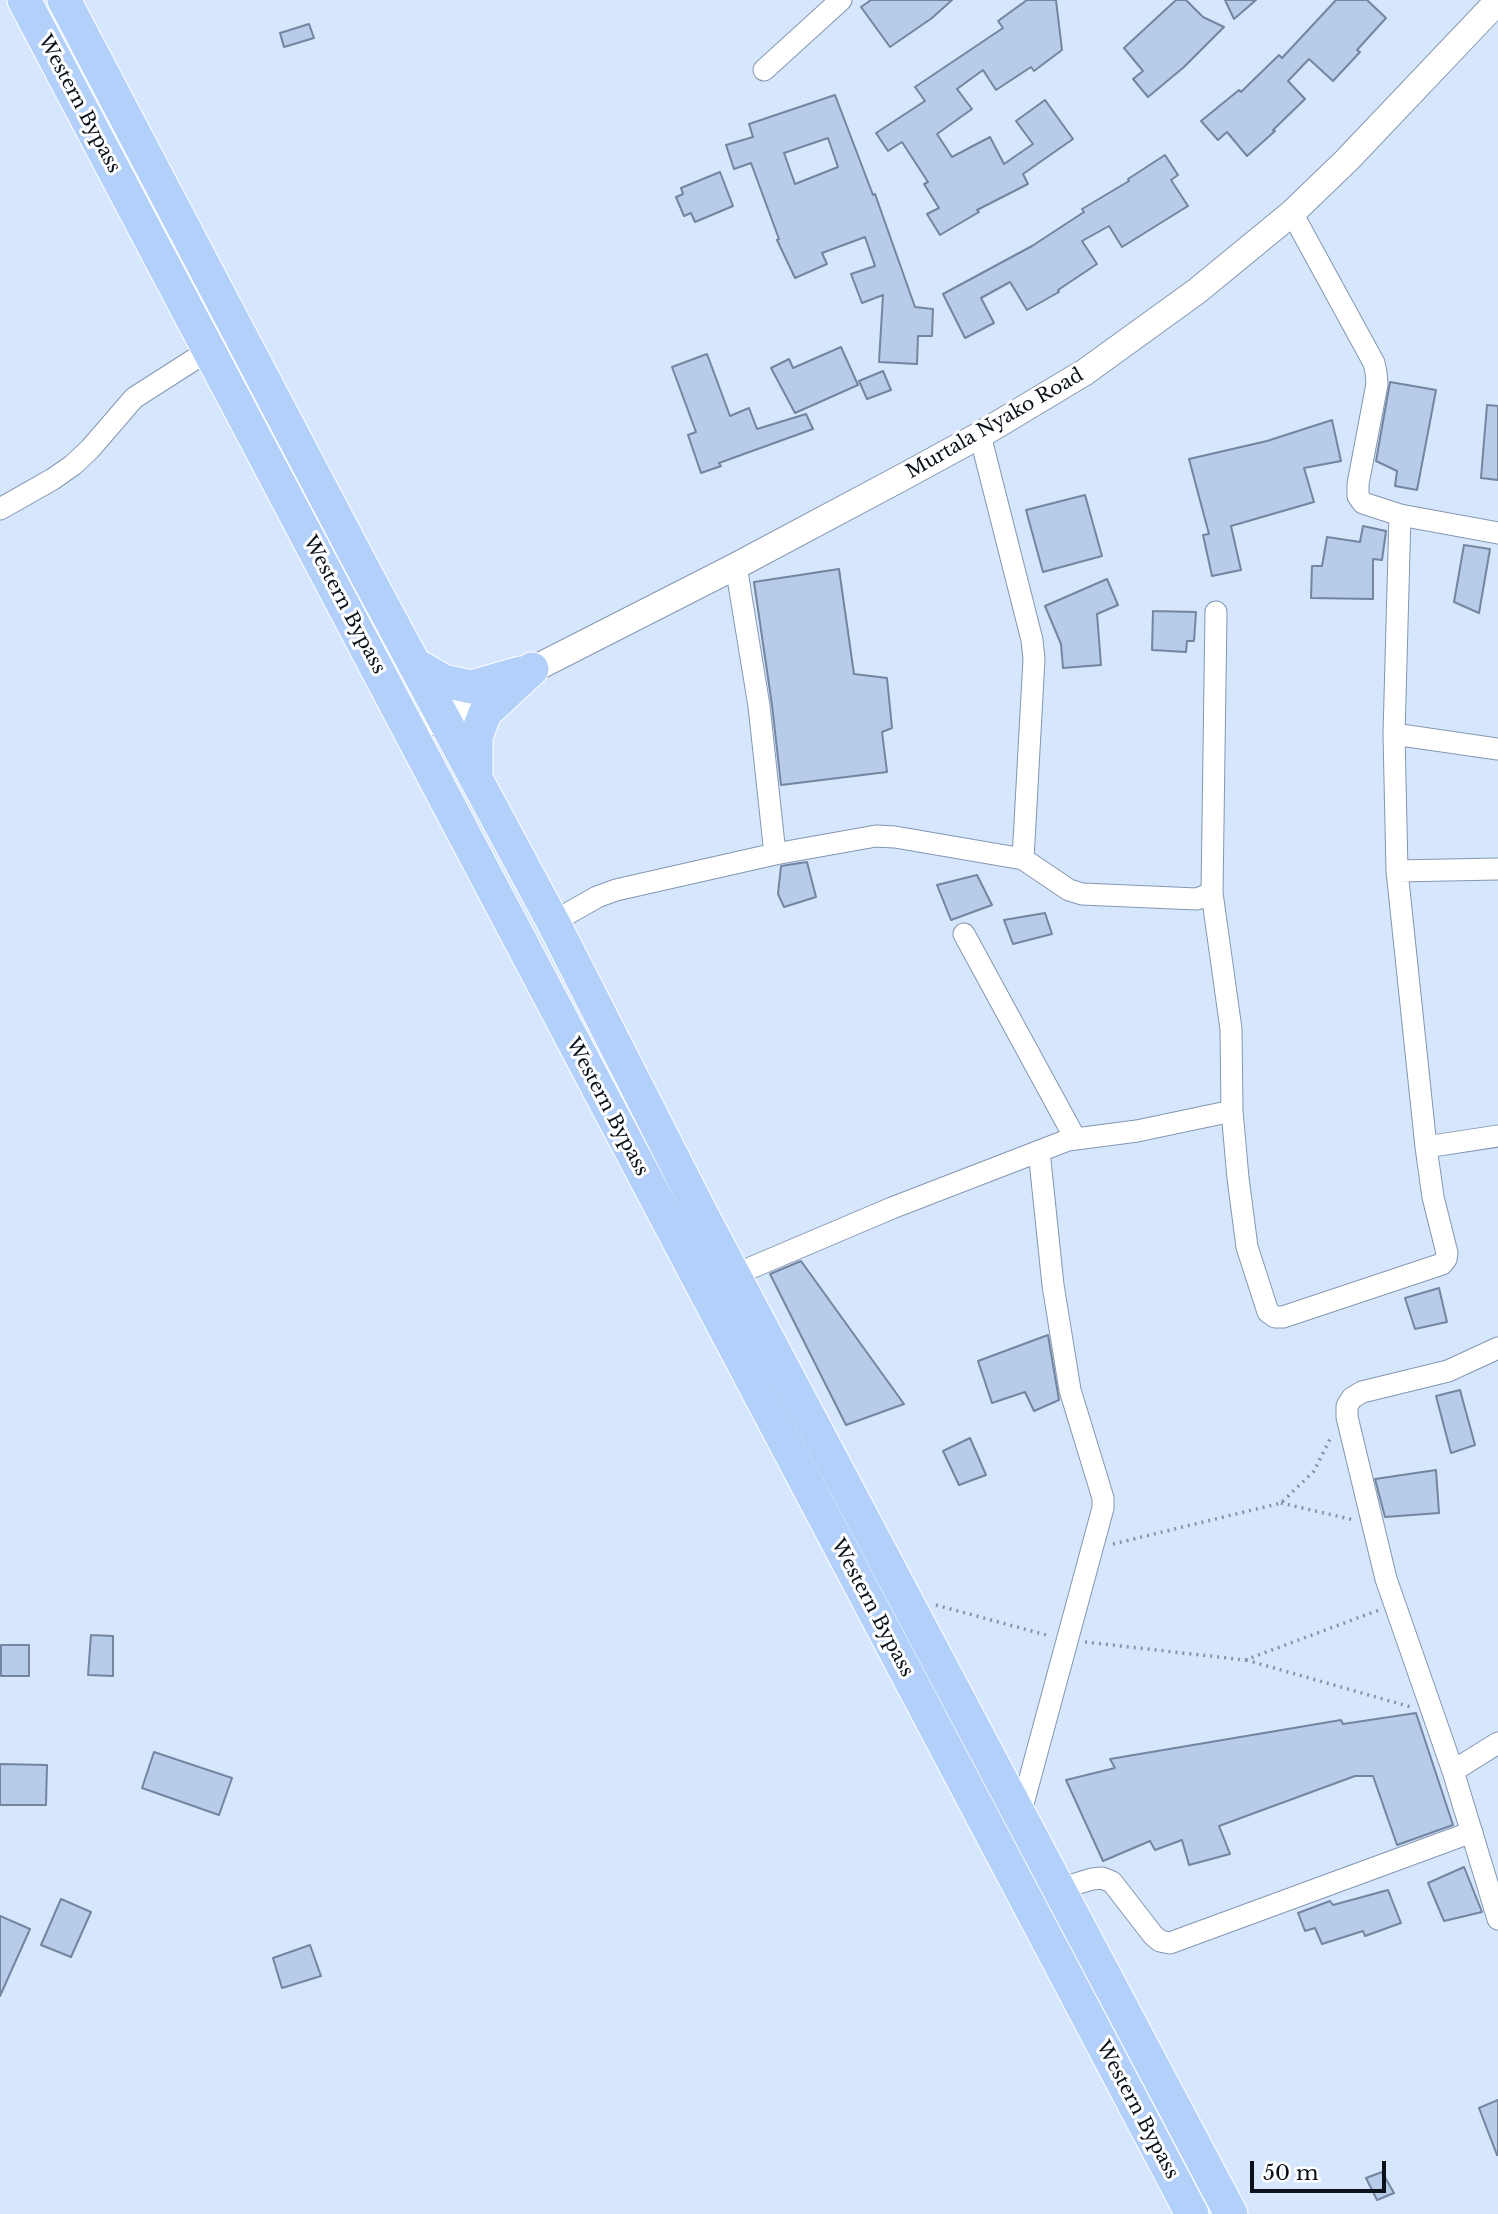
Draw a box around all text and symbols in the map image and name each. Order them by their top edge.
street label: Western Bypass [33,31,125,177]
street label: Murtala Nyako Road [902,364,1088,484]
street label: Western Bypass [298,532,390,678]
street label: Western Bypass [561,1034,653,1180]
street label: Western Bypass [826,1535,918,1681]
street label: Western Bypass [1091,2037,1183,2183]
scale bar [1253,2148,1390,2192]
text: 50 m [1263,2160,1318,2186]

